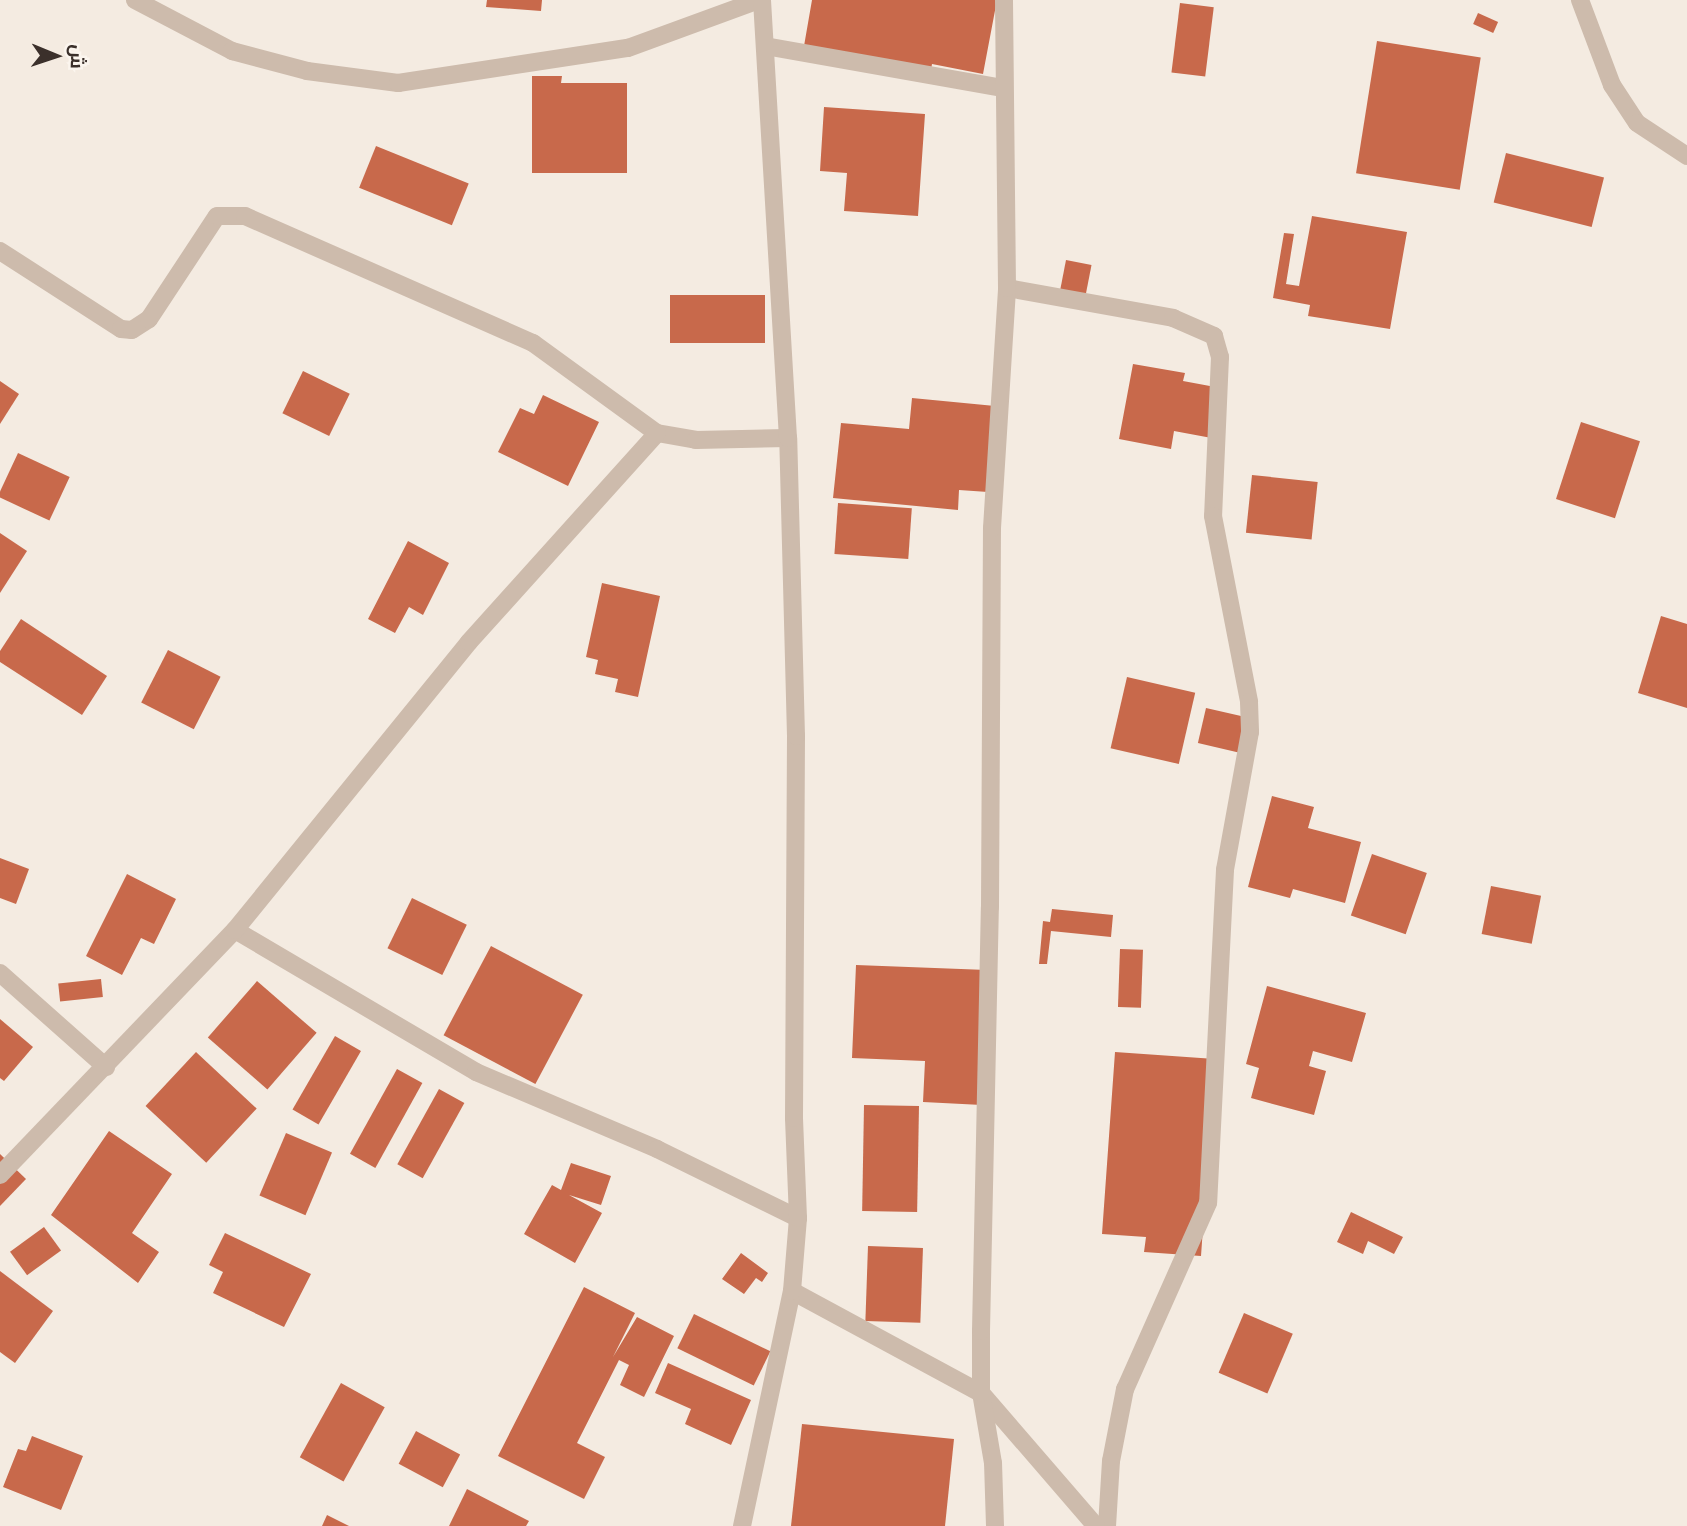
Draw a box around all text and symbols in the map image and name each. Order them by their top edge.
north arrow [21,21,91,91]
text: ش [65,44,89,69]

